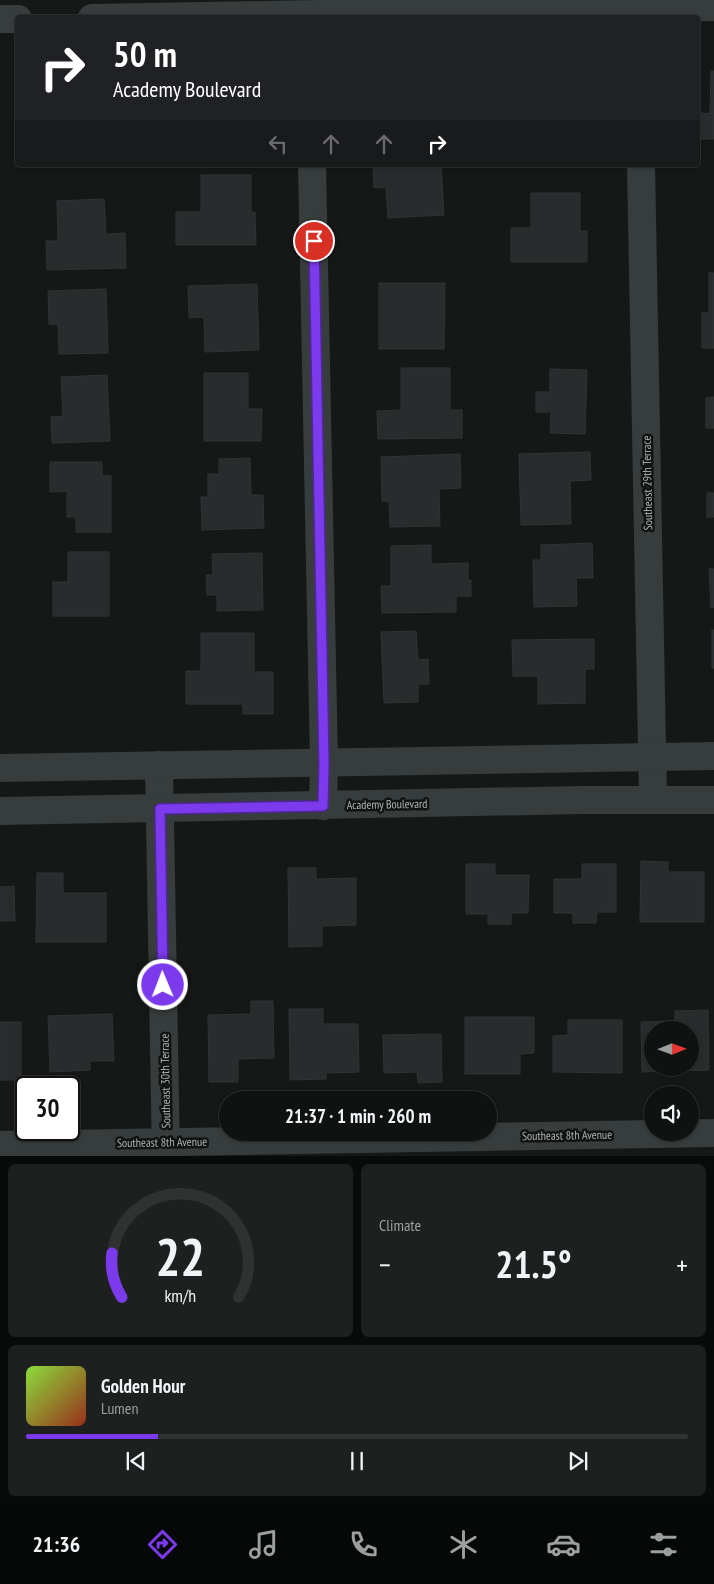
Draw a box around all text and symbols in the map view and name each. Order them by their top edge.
text: 50 m [113,31,177,77]
icon: right [30,35,95,100]
text: Academy Boulevard [113,75,261,103]
icon: left [264,130,292,158]
icon: ahead [317,130,345,158]
icon: ahead [370,130,398,158]
icon: right [423,130,451,158]
pin [293,220,335,262]
icon: arrive [300,227,328,255]
street label: Southeast 29th Terrace [639,435,655,531]
street label: Academy Boulevard [346,796,428,812]
position arrow [136,958,188,1010]
north arrow [644,1021,699,1076]
map controls [644,1021,699,1141]
street label: Southeast 30th Terrace [157,1033,173,1129]
speed limit sign: 30 [15,1076,80,1141]
button: sound [644,1086,699,1141]
text: 21:37 · 1 min · 260 m [285,1104,431,1128]
street label: Southeast 8th Avenue [522,1127,612,1143]
street label: Southeast 8th Avenue [117,1134,207,1150]
text: Climate [379,1215,421,1235]
text: 22 [156,1223,205,1290]
text: 21.5° [495,1239,572,1288]
text: − [379,1246,391,1283]
text: + [676,1246,688,1283]
text: km/h [165,1284,196,1307]
text: Golden Hour [101,1374,185,1398]
text: Lumen [101,1398,138,1418]
icon: previous [122,1447,150,1475]
icon: pause [343,1447,371,1475]
icon: next [564,1447,592,1475]
icon: directions [145,1527,180,1562]
icon: music [246,1527,281,1562]
icon: phone [346,1527,381,1562]
icon: climate [446,1527,481,1562]
icon: car [546,1527,581,1562]
icon: filters [646,1527,681,1562]
text: 21:36 [33,1530,80,1558]

